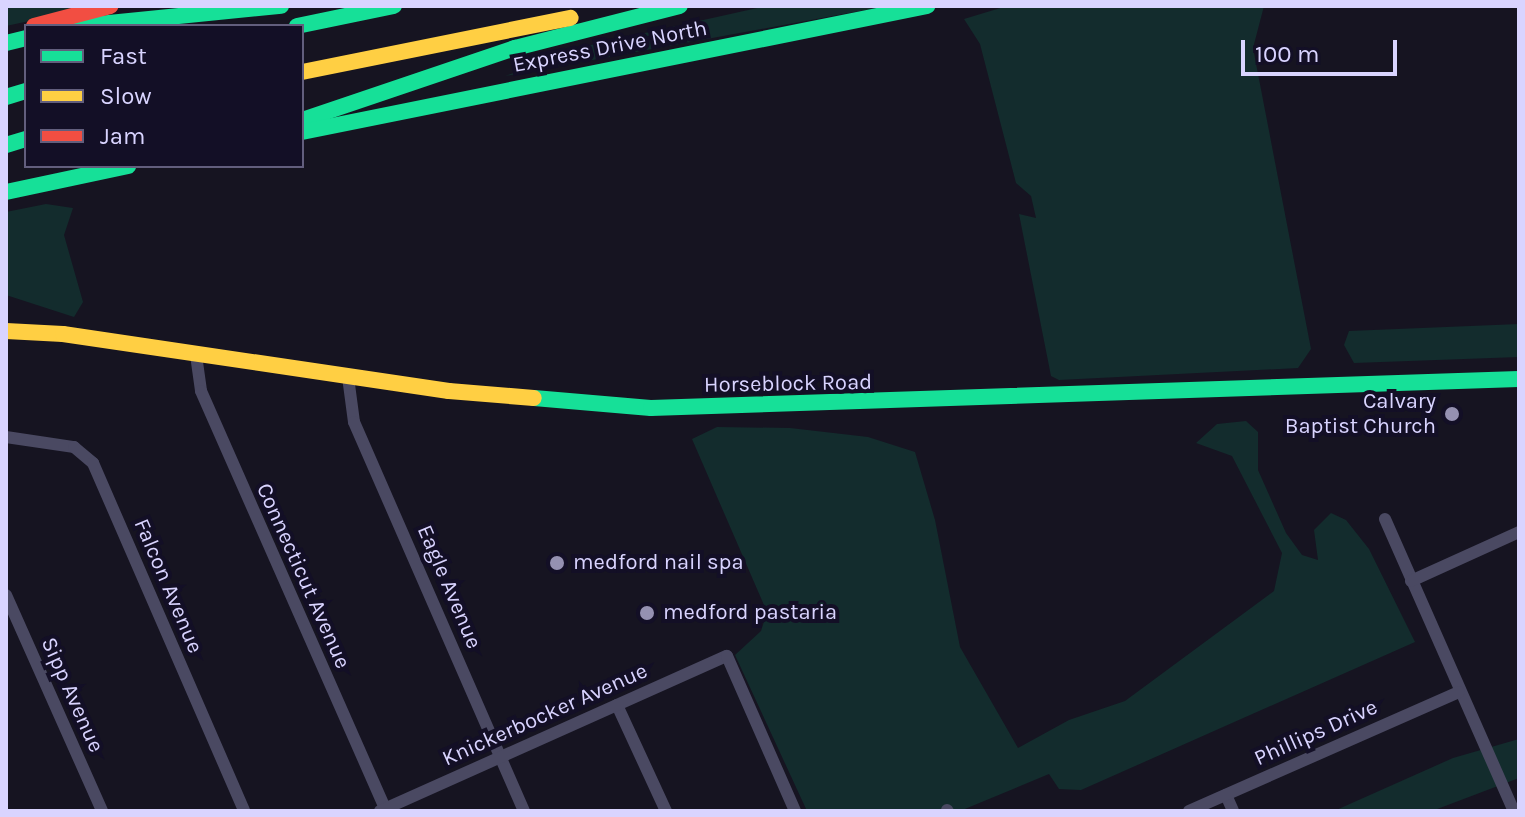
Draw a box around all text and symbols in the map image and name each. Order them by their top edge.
street label: Express Drive North [511,15,709,79]
legend [24,24,304,168]
scale bar [1245,24,1401,74]
text: 100 m [1255,40,1320,68]
text: Fast [100,42,147,70]
text: Slow [100,82,152,110]
text: Jam [100,122,145,150]
street label: Horseblock Road [704,369,872,399]
place label: Calvary Baptist Church [1285,388,1436,440]
marker: Calvary Baptist Church [1443,405,1461,423]
street label: Connecticut Avenue [250,479,356,673]
street label: Falcon Avenue [128,515,208,657]
street label: Eagle Avenue [411,521,487,653]
place label: medford nail spa [573,550,744,576]
marker: medford nail spa [548,554,566,572]
place label: medford pastaria [663,600,837,626]
marker: medford pastaria [638,604,656,622]
street label: Sipp Avenue [35,633,109,757]
street label: Knickerbocker Avenue [438,658,652,772]
street label: Phillips Drive [1250,694,1382,772]

